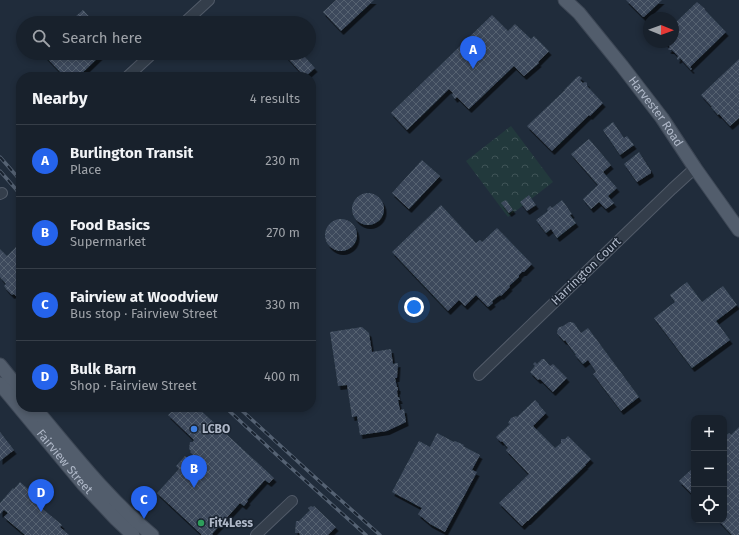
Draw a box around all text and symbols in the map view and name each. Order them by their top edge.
north arrow [643,12,679,48]
search box [16,16,316,60]
icon: search [30,27,52,49]
text: Search here [62,29,142,47]
pin: A [460,36,486,69]
street label: Harvester Road [626,74,686,149]
text: Nearby [32,88,87,109]
text: 4 results [250,91,300,106]
text: Burlington Transit [70,144,193,162]
text: A [41,153,49,168]
text: 230 m [265,153,300,168]
text: Place [70,162,101,177]
text: Food Basics [70,216,150,234]
text: B [41,225,49,240]
text: 270 m [266,225,300,240]
text: Supermarket [70,234,146,249]
street label: Harrington Court [548,234,624,308]
text: Fairview at Woodview [70,288,218,306]
text: C [41,297,49,312]
text: 330 m [265,297,300,312]
your location [404,297,424,317]
text: Bus stop · Fairview Street [70,306,217,321]
text: Bulk Barn [70,360,136,378]
text: D [41,369,49,384]
text: 400 m [264,369,300,384]
text: Shop · Fairview Street [70,378,197,393]
map controls [691,415,727,523]
button: + [691,415,727,451]
place label: LCBO [202,422,230,436]
marker: LCBO [189,424,199,434]
street label: Fairview Street [34,426,96,497]
button: − [691,451,727,487]
pin: B [181,455,207,488]
pin: D [28,479,54,512]
pin: C [131,486,157,519]
button: locate [691,487,727,523]
place label: Fit4Less [209,516,253,530]
marker: Fit4Less [196,518,206,528]

